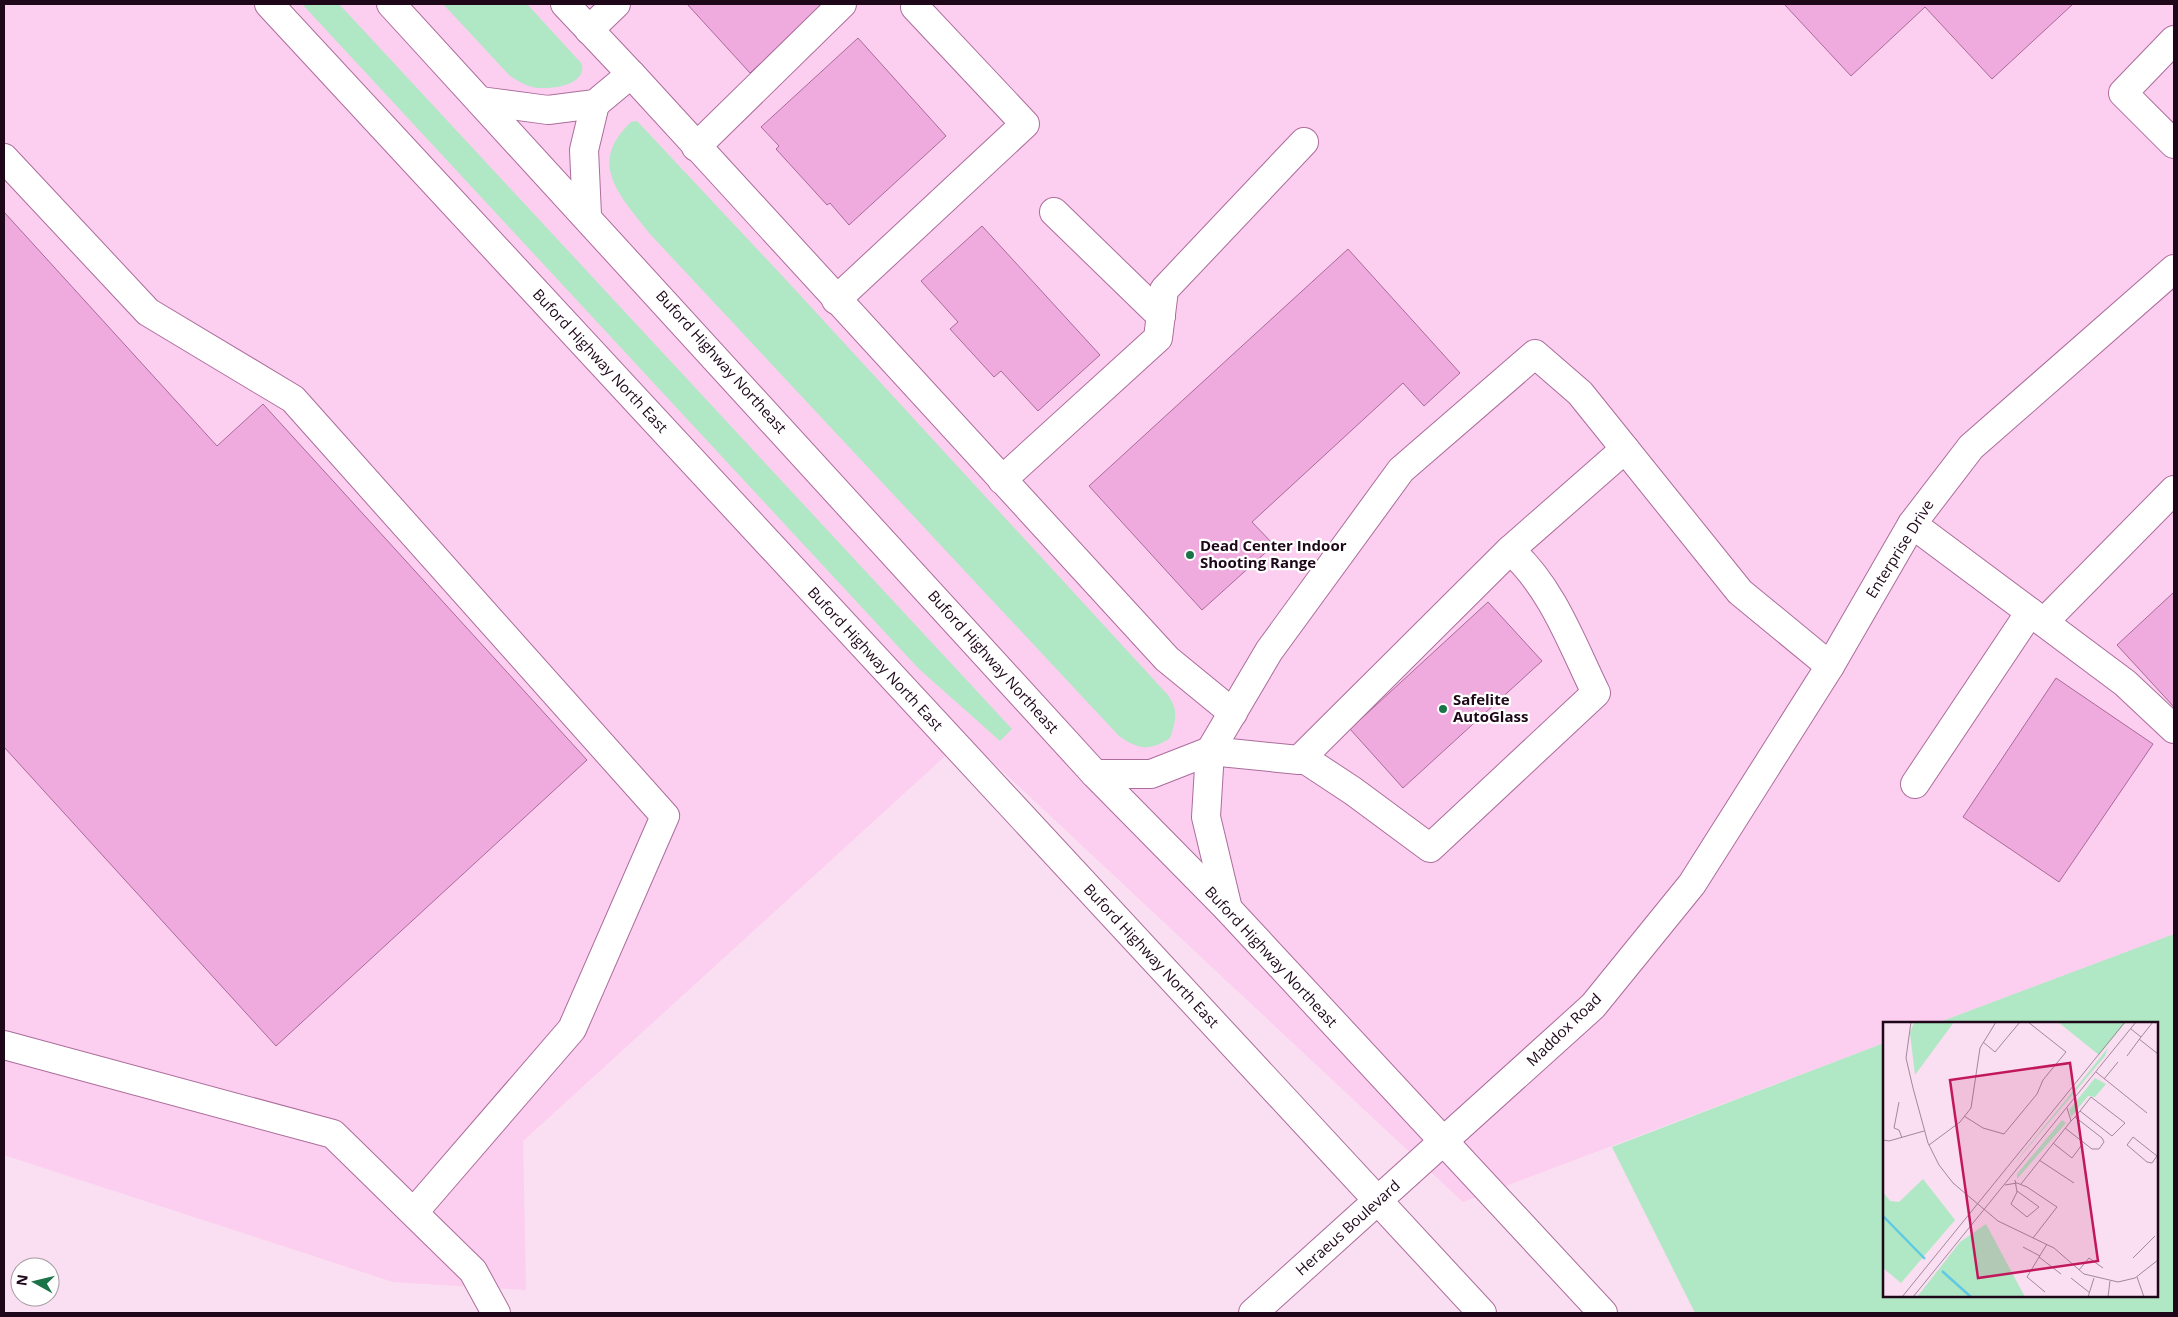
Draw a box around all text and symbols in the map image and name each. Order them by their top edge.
street label: Buford Highway North East [529,284,673,437]
street label: Buford Highway Northeast [652,286,791,437]
street label: Enterprise Drive [1861,495,1937,602]
place label: Dead Center Indoor Shooting Range [1200,535,1347,572]
marker: Dead Center Indoor Shooting Range [1184,549,1196,561]
street label: Buford Highway North East [804,582,948,735]
street label: Buford Highway Northeast [924,586,1063,737]
place label: Safelite AutoGlass [1453,689,1528,726]
marker: Safelite AutoGlass [1437,703,1449,715]
street label: Buford Highway North East [1080,879,1224,1032]
street label: Buford Highway Northeast [1201,881,1342,1031]
street label: Maddox Road [1522,988,1605,1070]
inset map [1883,1022,2158,1297]
street label: Heraeus Boulevard [1291,1175,1404,1279]
north arrow [10,1257,60,1307]
text: N [11,1273,32,1287]

